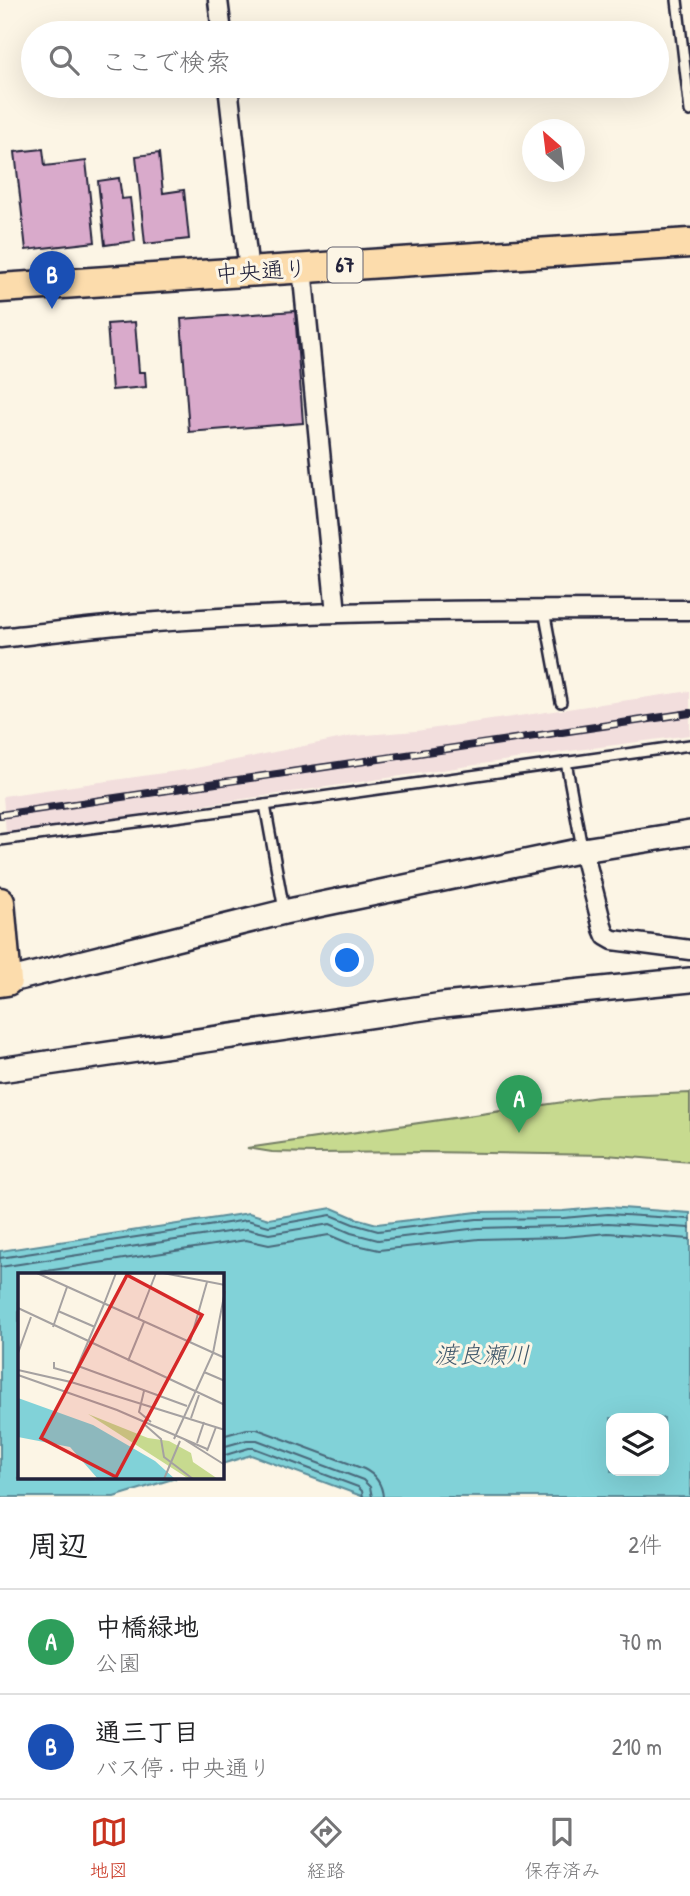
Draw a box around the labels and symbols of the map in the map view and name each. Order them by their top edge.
north arrow [522,119,585,182]
road number: 67 [328,247,362,282]
pin: B [29,251,75,309]
street label: 中央通り [214,252,308,289]
your location [330,943,364,977]
pin: A [496,1075,542,1133]
inset map [18,1273,224,1479]
water label: 渡良瀬川 [434,1338,530,1370]

